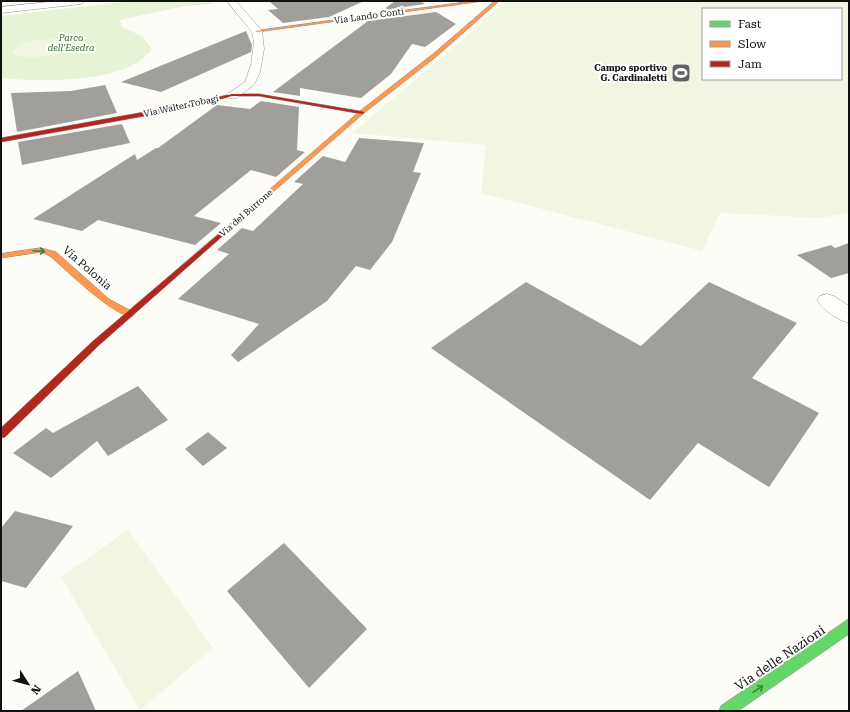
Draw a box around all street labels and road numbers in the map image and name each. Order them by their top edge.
street label: Via Lando Conti [333,6,405,26]
street label: Via Walter Tobagi [143,93,220,119]
street label: Via del Burrone [217,187,275,239]
street label: Via Polonia [60,243,114,293]
street label: Via delle Nazioni [732,622,828,694]

